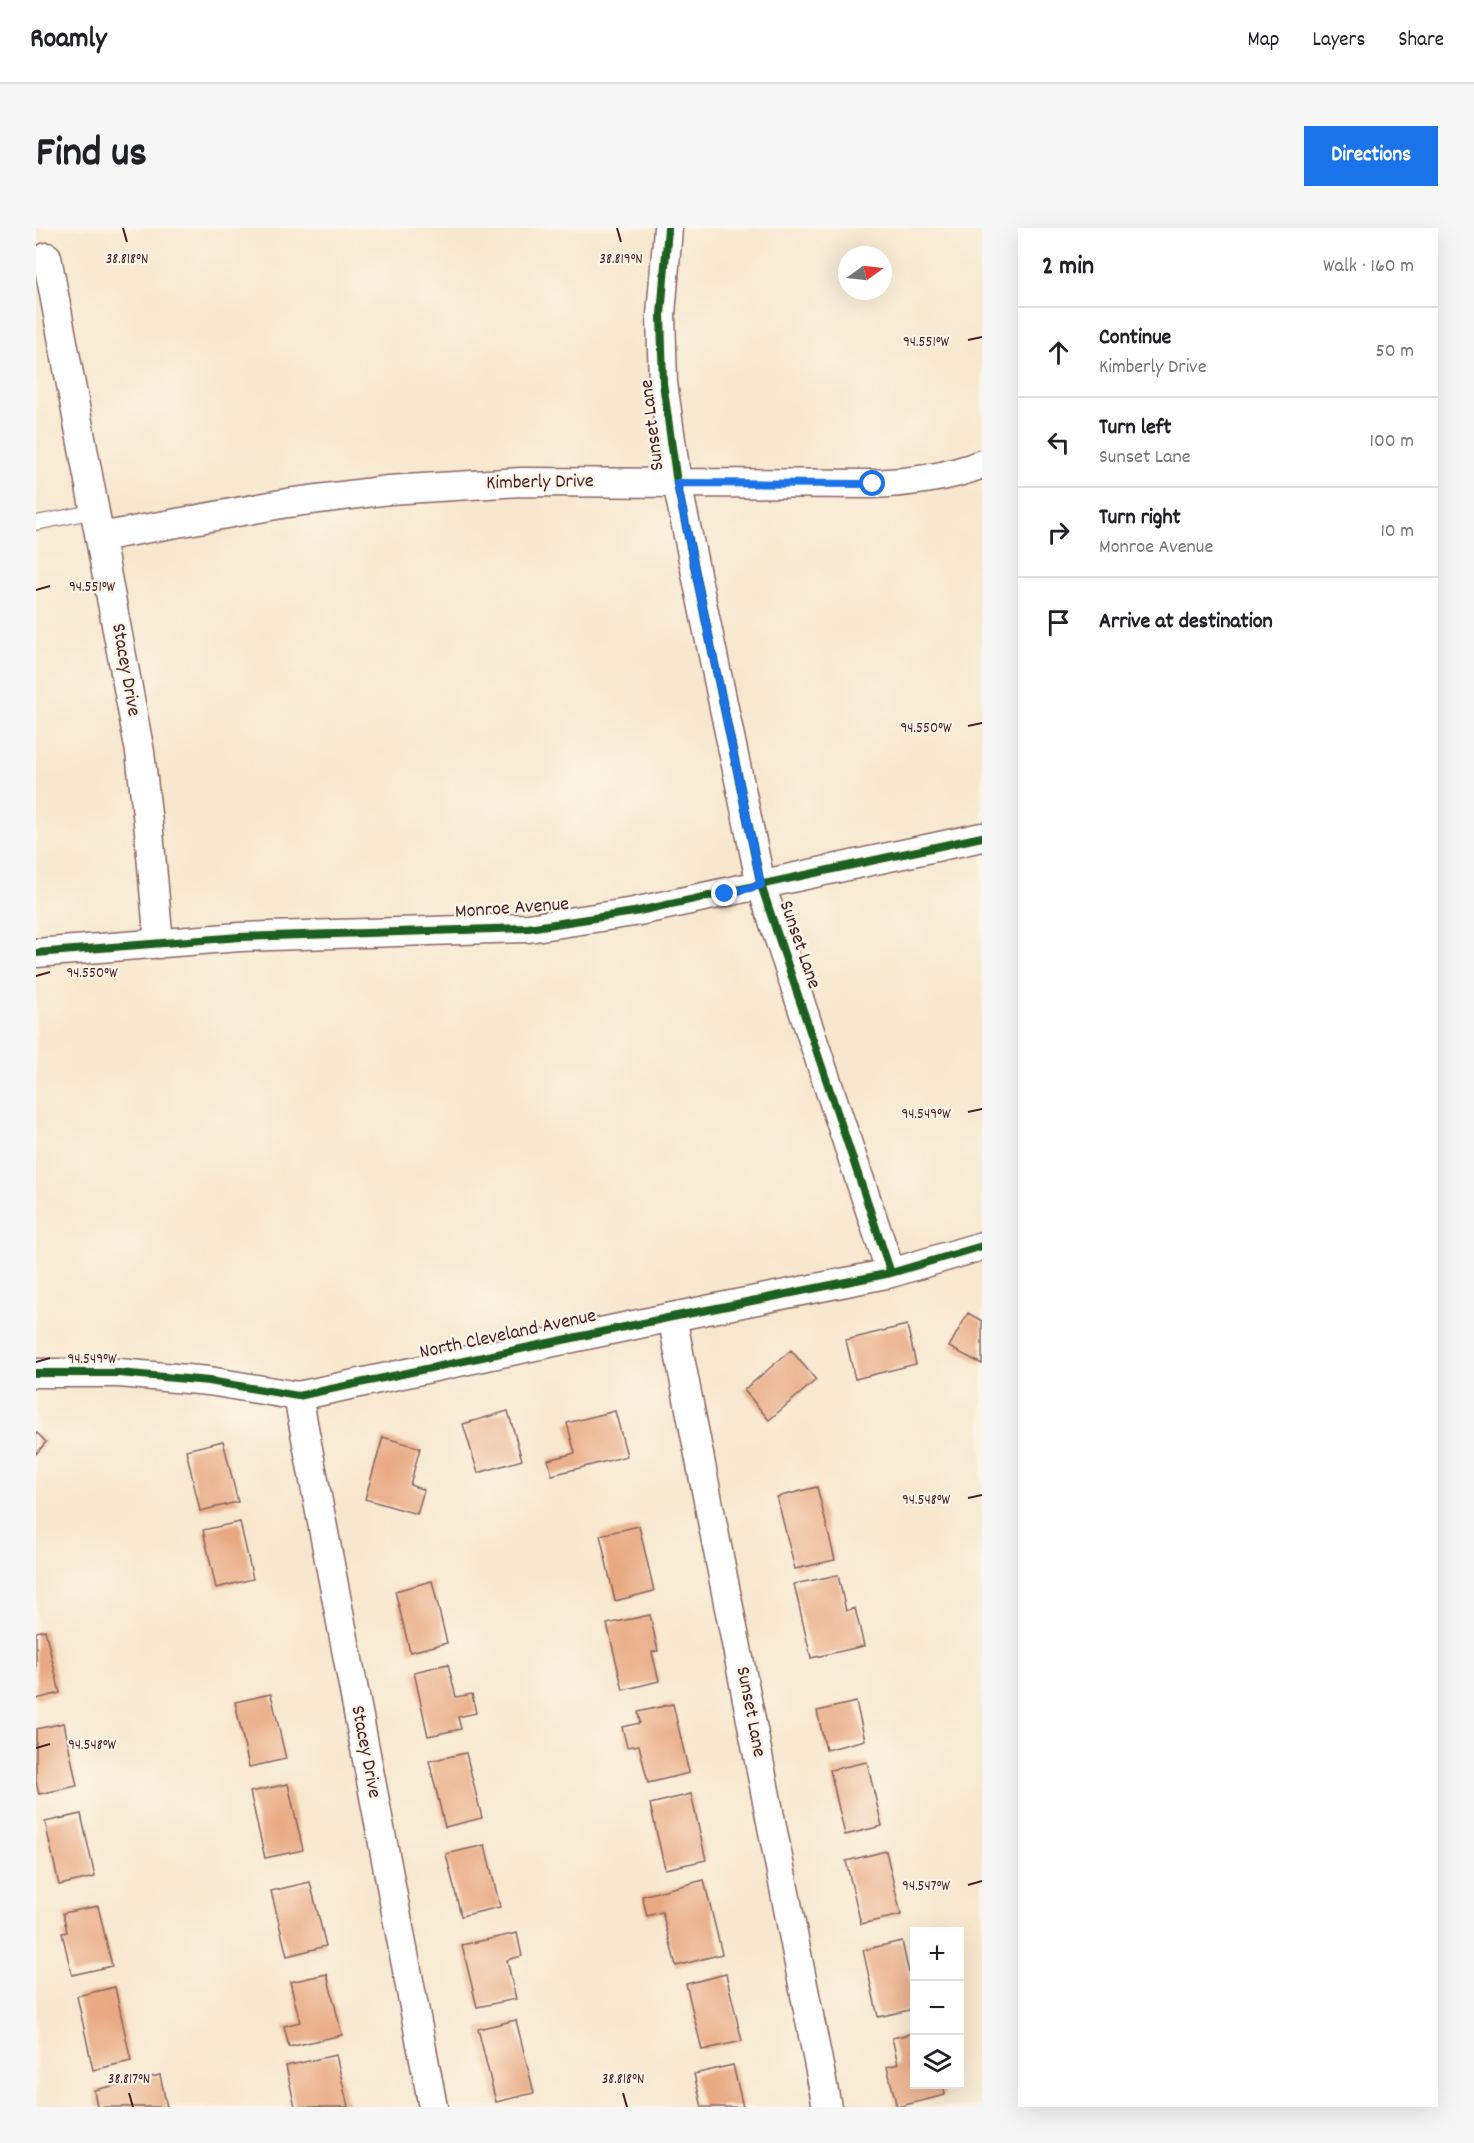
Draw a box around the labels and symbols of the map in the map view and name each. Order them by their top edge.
north arrow [838,246,892,300]
text: 38.818°N [106,249,148,271]
text: 38.819°N [599,249,643,271]
text: 94.551°W [903,332,949,354]
street label: Sunset Lane [634,378,672,472]
street label: Kimberly Drive [486,468,594,498]
route start [859,470,885,496]
text: 94.551°W [69,577,115,599]
street label: Stacey Drive [103,621,147,719]
text: 94.550°W [900,718,952,740]
route end [711,880,737,906]
street label: Monroe Avenue [454,891,570,927]
street label: Sunset Lane [771,897,827,993]
text: 94.550°W [66,963,118,985]
text: 94.549°W [901,1104,951,1126]
street label: North Cleveland Avenue [417,1303,599,1367]
text: 94.549°W [67,1349,117,1371]
text: 94.548°W [902,1490,950,1512]
street label: Sunset Lane [728,1664,773,1760]
street label: Stacey Drive [342,1703,388,1801]
text: 94.548°W [68,1735,116,1757]
text: 94.547°W [902,1876,950,1898]
text: 38.817°N [108,2069,150,2091]
text: 38.818°N [602,2069,644,2091]

